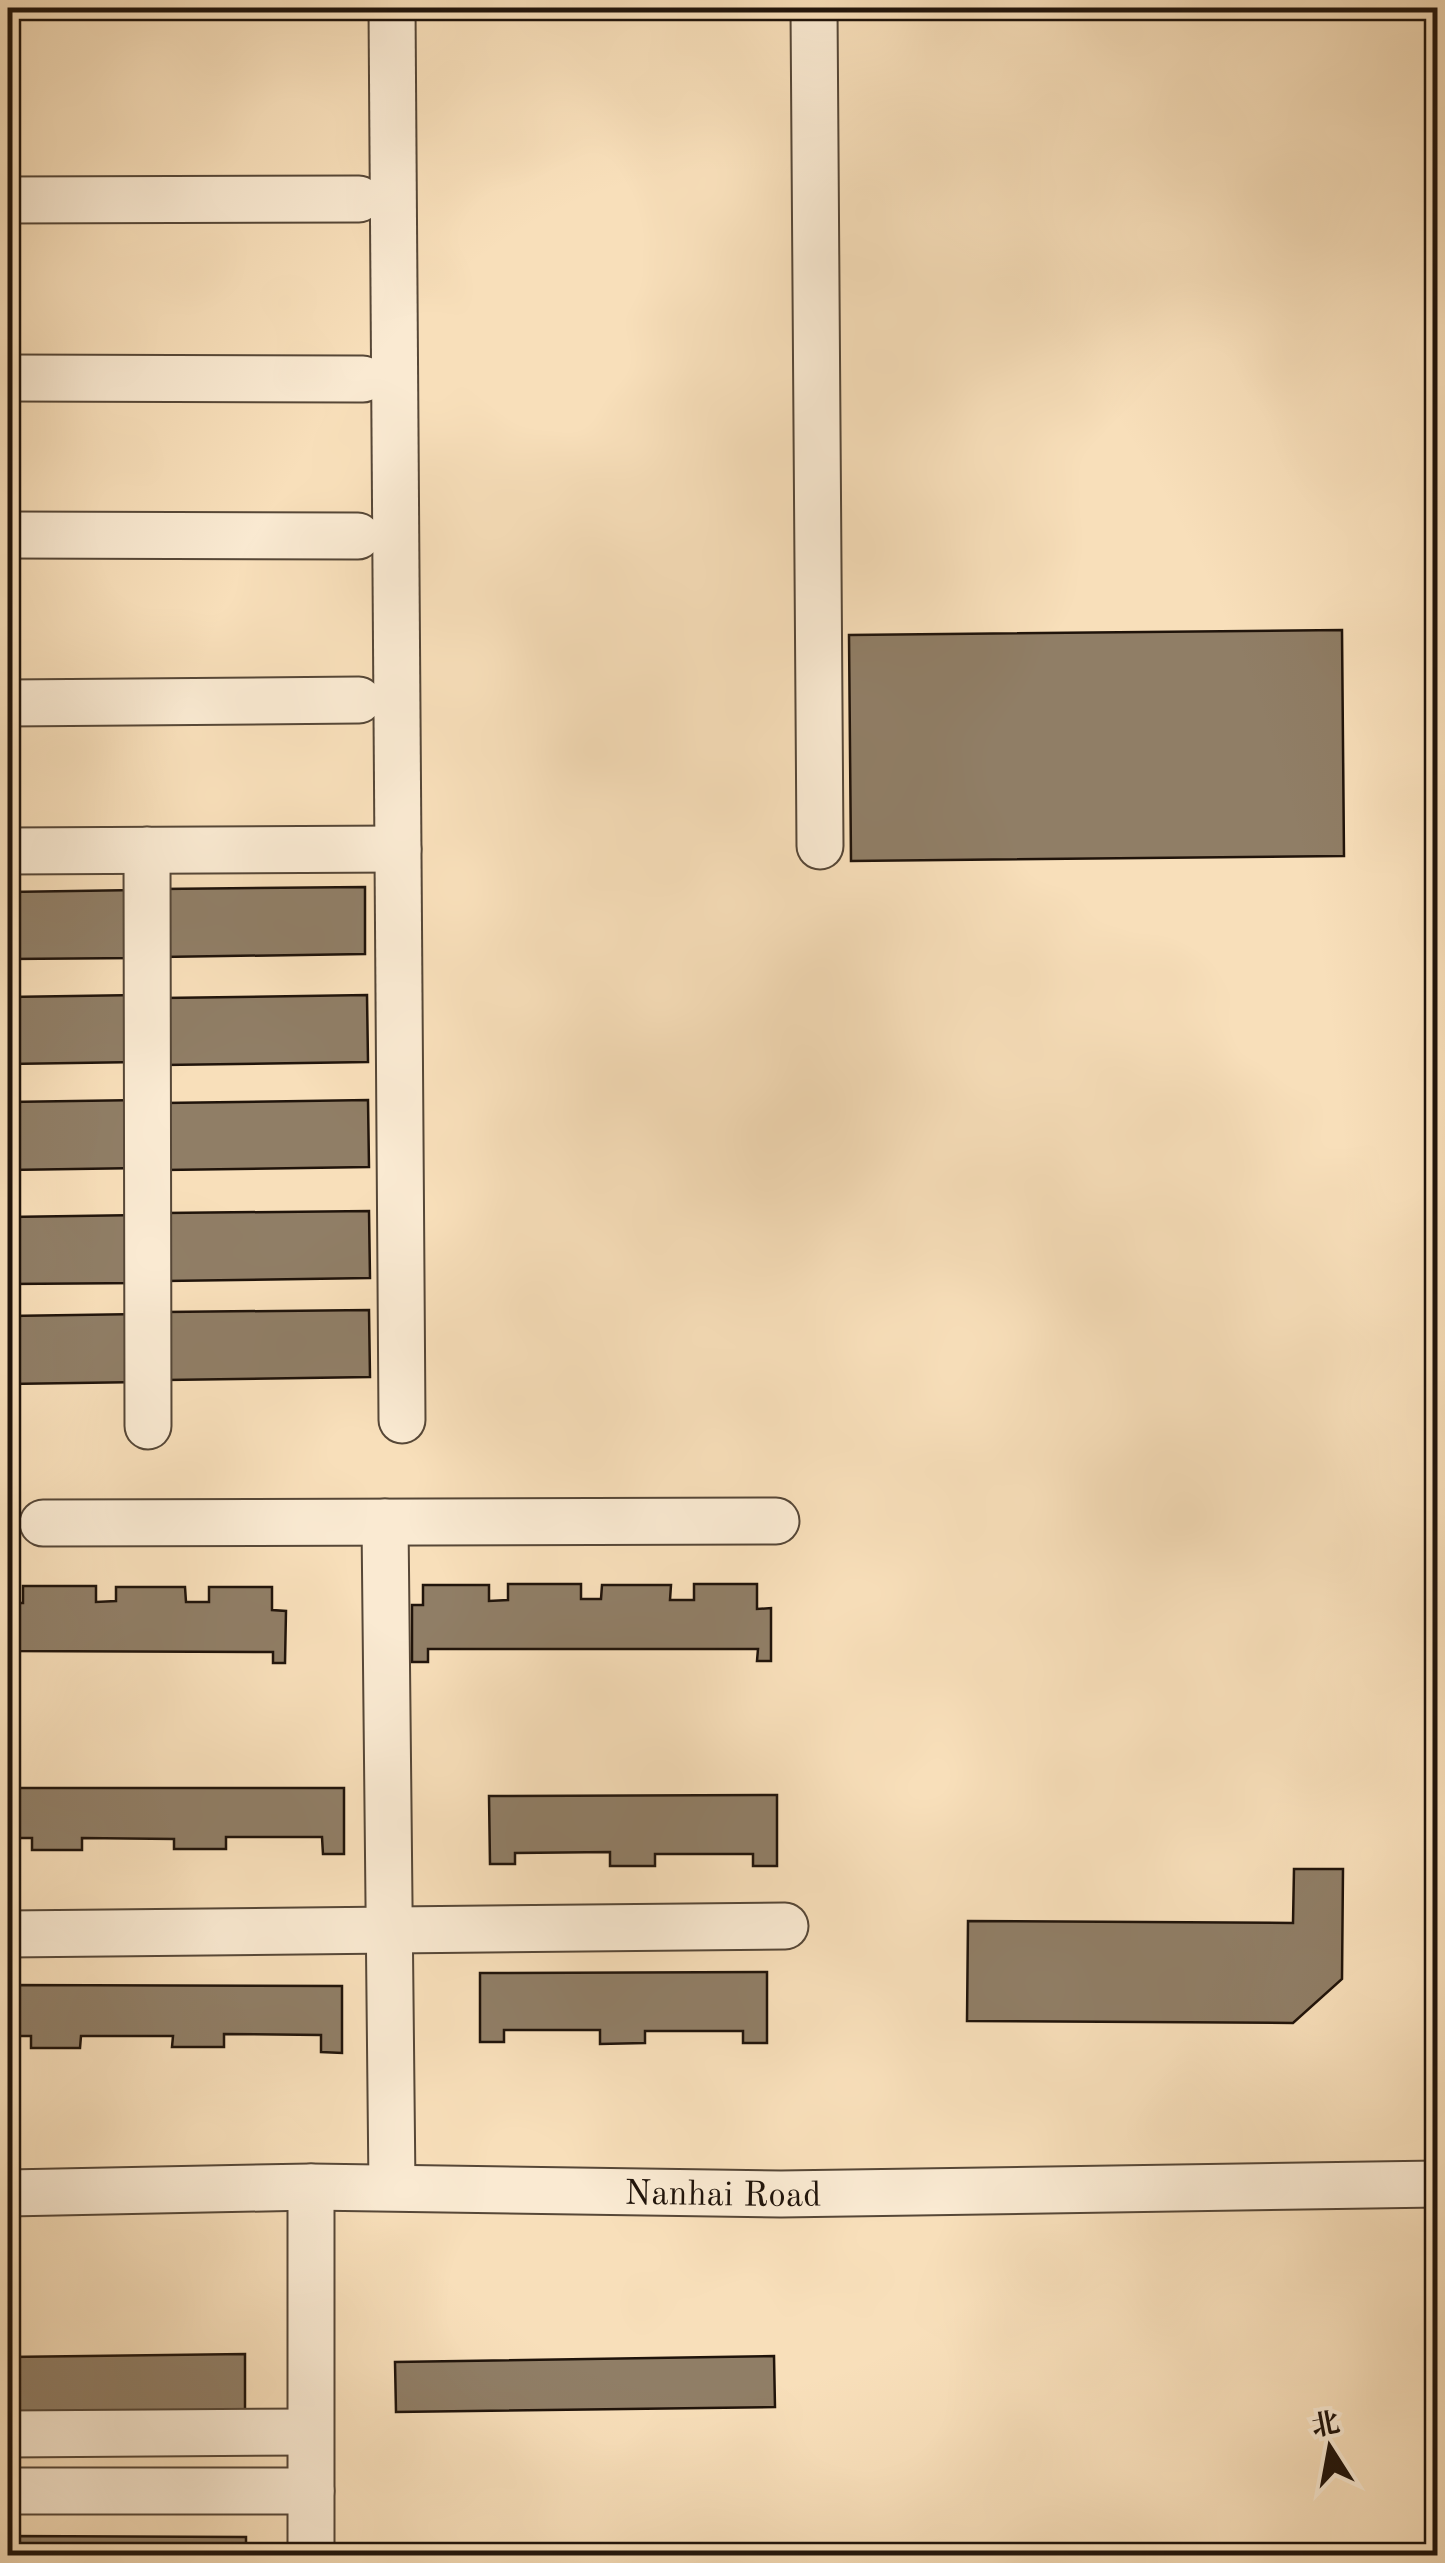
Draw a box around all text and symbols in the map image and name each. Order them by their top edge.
street label: Nanhai Road [624,2177,822,2214]
north arrow [1280,2398,1380,2498]
text: 北 [1309,2407,1342,2443]

